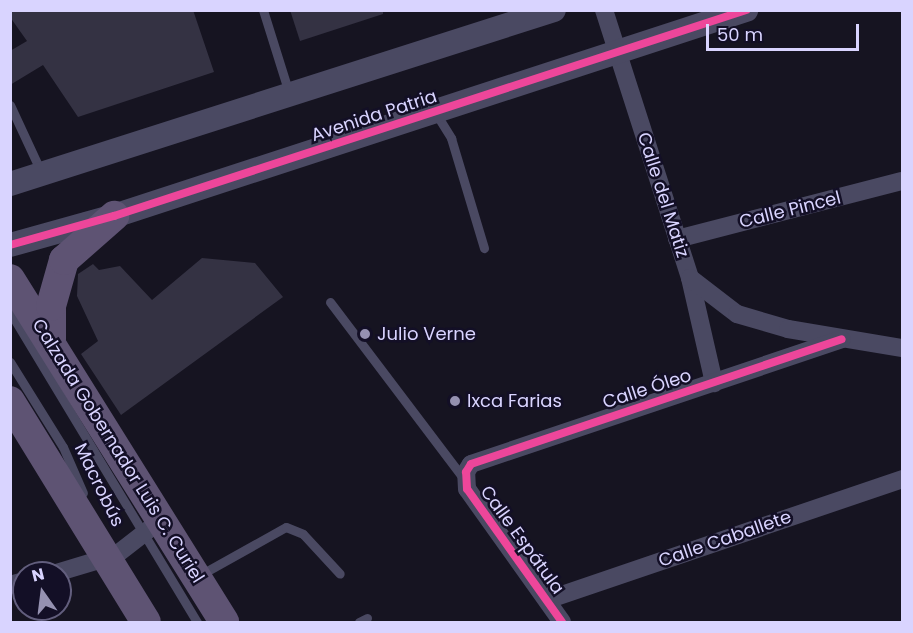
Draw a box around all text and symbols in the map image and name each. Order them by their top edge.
scale bar [709,12,862,50]
text: 50 m [717,22,763,47]
street label: Avenida Patria [308,85,440,147]
street label: Calle del Matiz [633,130,693,260]
street label: Calle Pincel [737,187,843,233]
street label: Calzada Gobernador Luis C. Curiel [27,315,209,587]
place label: Julio Verne [377,323,476,345]
marker: Julio Verne [358,327,372,341]
street label: Calle Óleo [600,364,694,414]
place label: Ixca Farias [467,390,562,412]
marker: Ixca Farias [448,394,462,408]
street label: Macrobús [70,440,128,530]
street label: Calle Espátula [475,482,569,598]
street label: Calle Caballete [656,506,794,572]
north arrow [12,561,72,621]
text: N [29,562,47,588]

